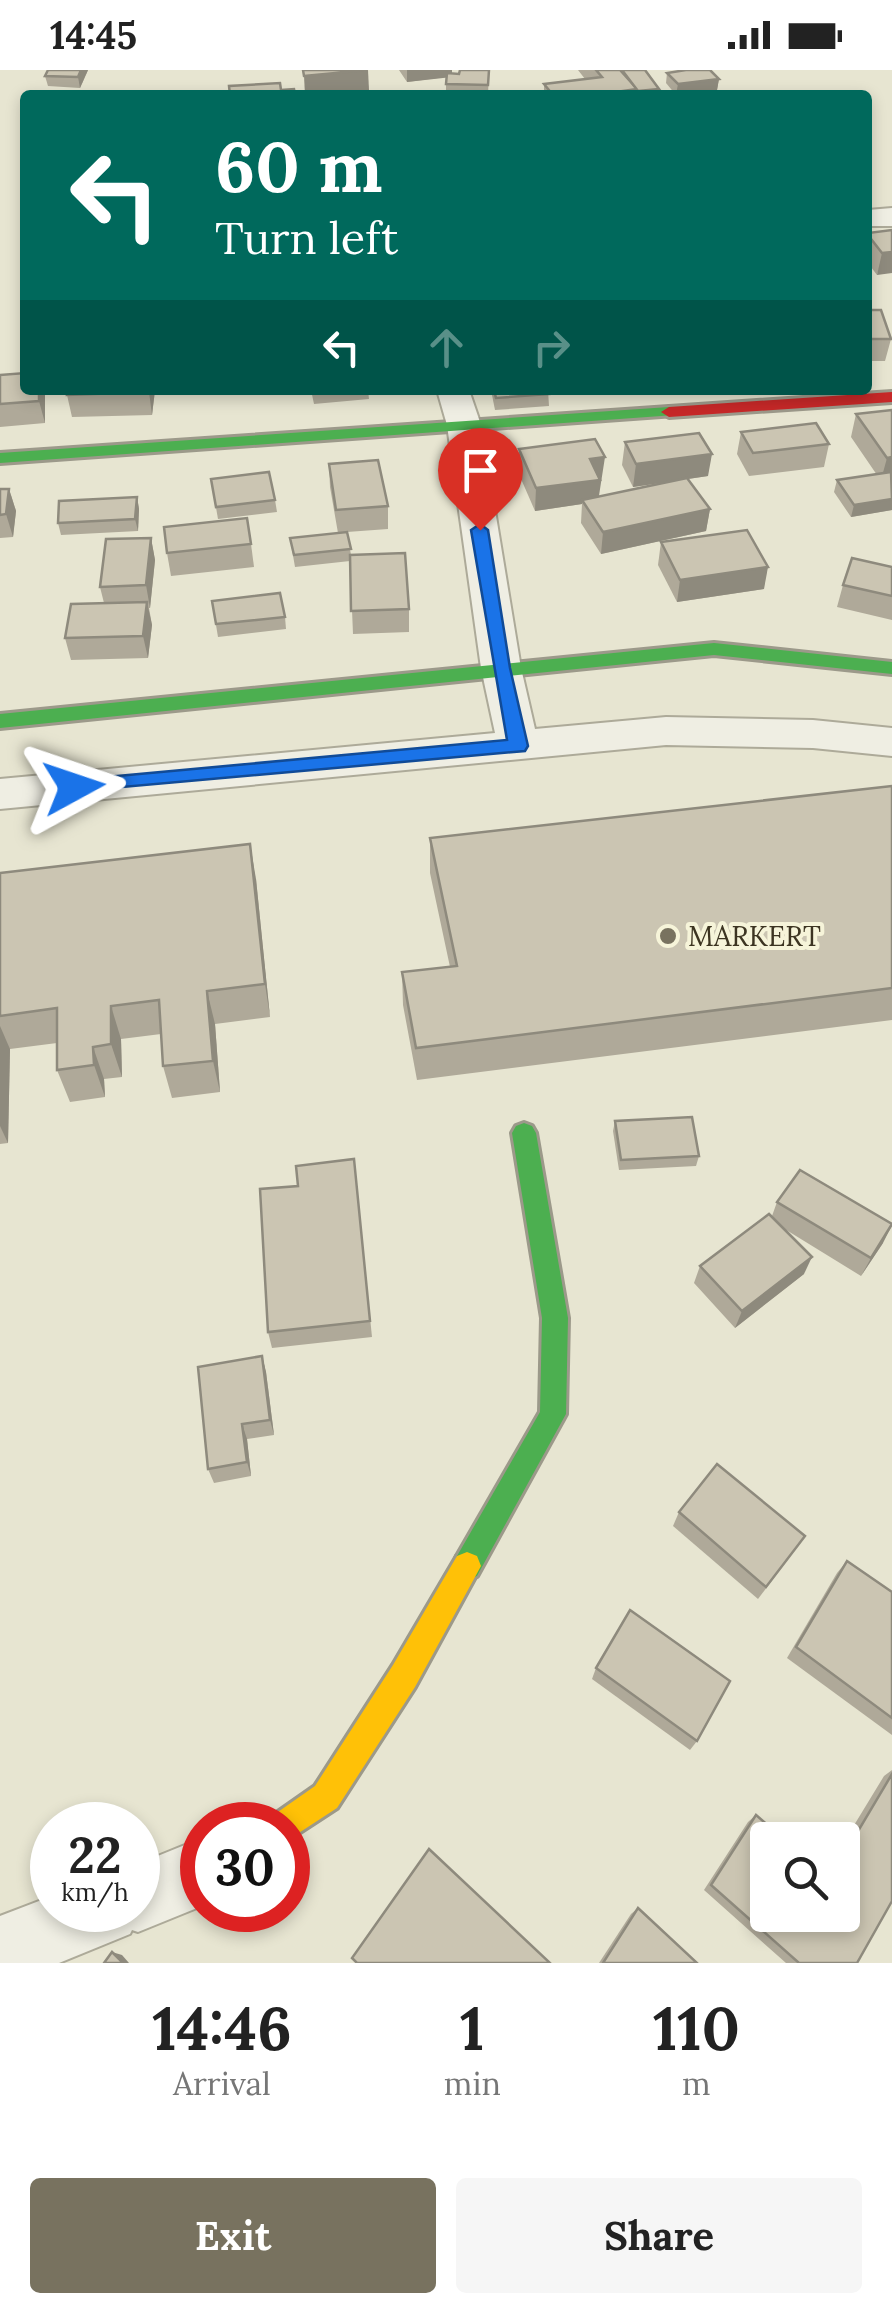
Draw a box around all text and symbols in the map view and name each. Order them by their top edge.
text: 14:45 [50,11,137,59]
text: 60 m [215,122,383,211]
icon: left [50,130,180,260]
text: Turn left [215,209,398,266]
icon: left [314,320,369,375]
icon: ahead [419,320,474,375]
icon: right [524,320,579,375]
pin [438,428,523,531]
icon: arrive [453,443,508,498]
position arrow [22,735,126,839]
place label: MARKERT [688,918,821,954]
marker: MARKERT [657,925,679,947]
speed limit sign: 30 [180,1802,310,1932]
map controls [750,1822,860,1932]
button: search [750,1822,860,1932]
text: 22 [68,1823,122,1887]
text: km/h [61,1876,129,1908]
text: 14:46 [152,1990,292,2066]
text: 1 [460,1990,484,2066]
text: 110 [653,1990,740,2066]
text: Arrival [173,2063,271,2104]
text: min [444,2063,501,2104]
text: m [682,2063,711,2104]
button: Exit [30,2178,436,2293]
button: Share [456,2178,862,2293]

